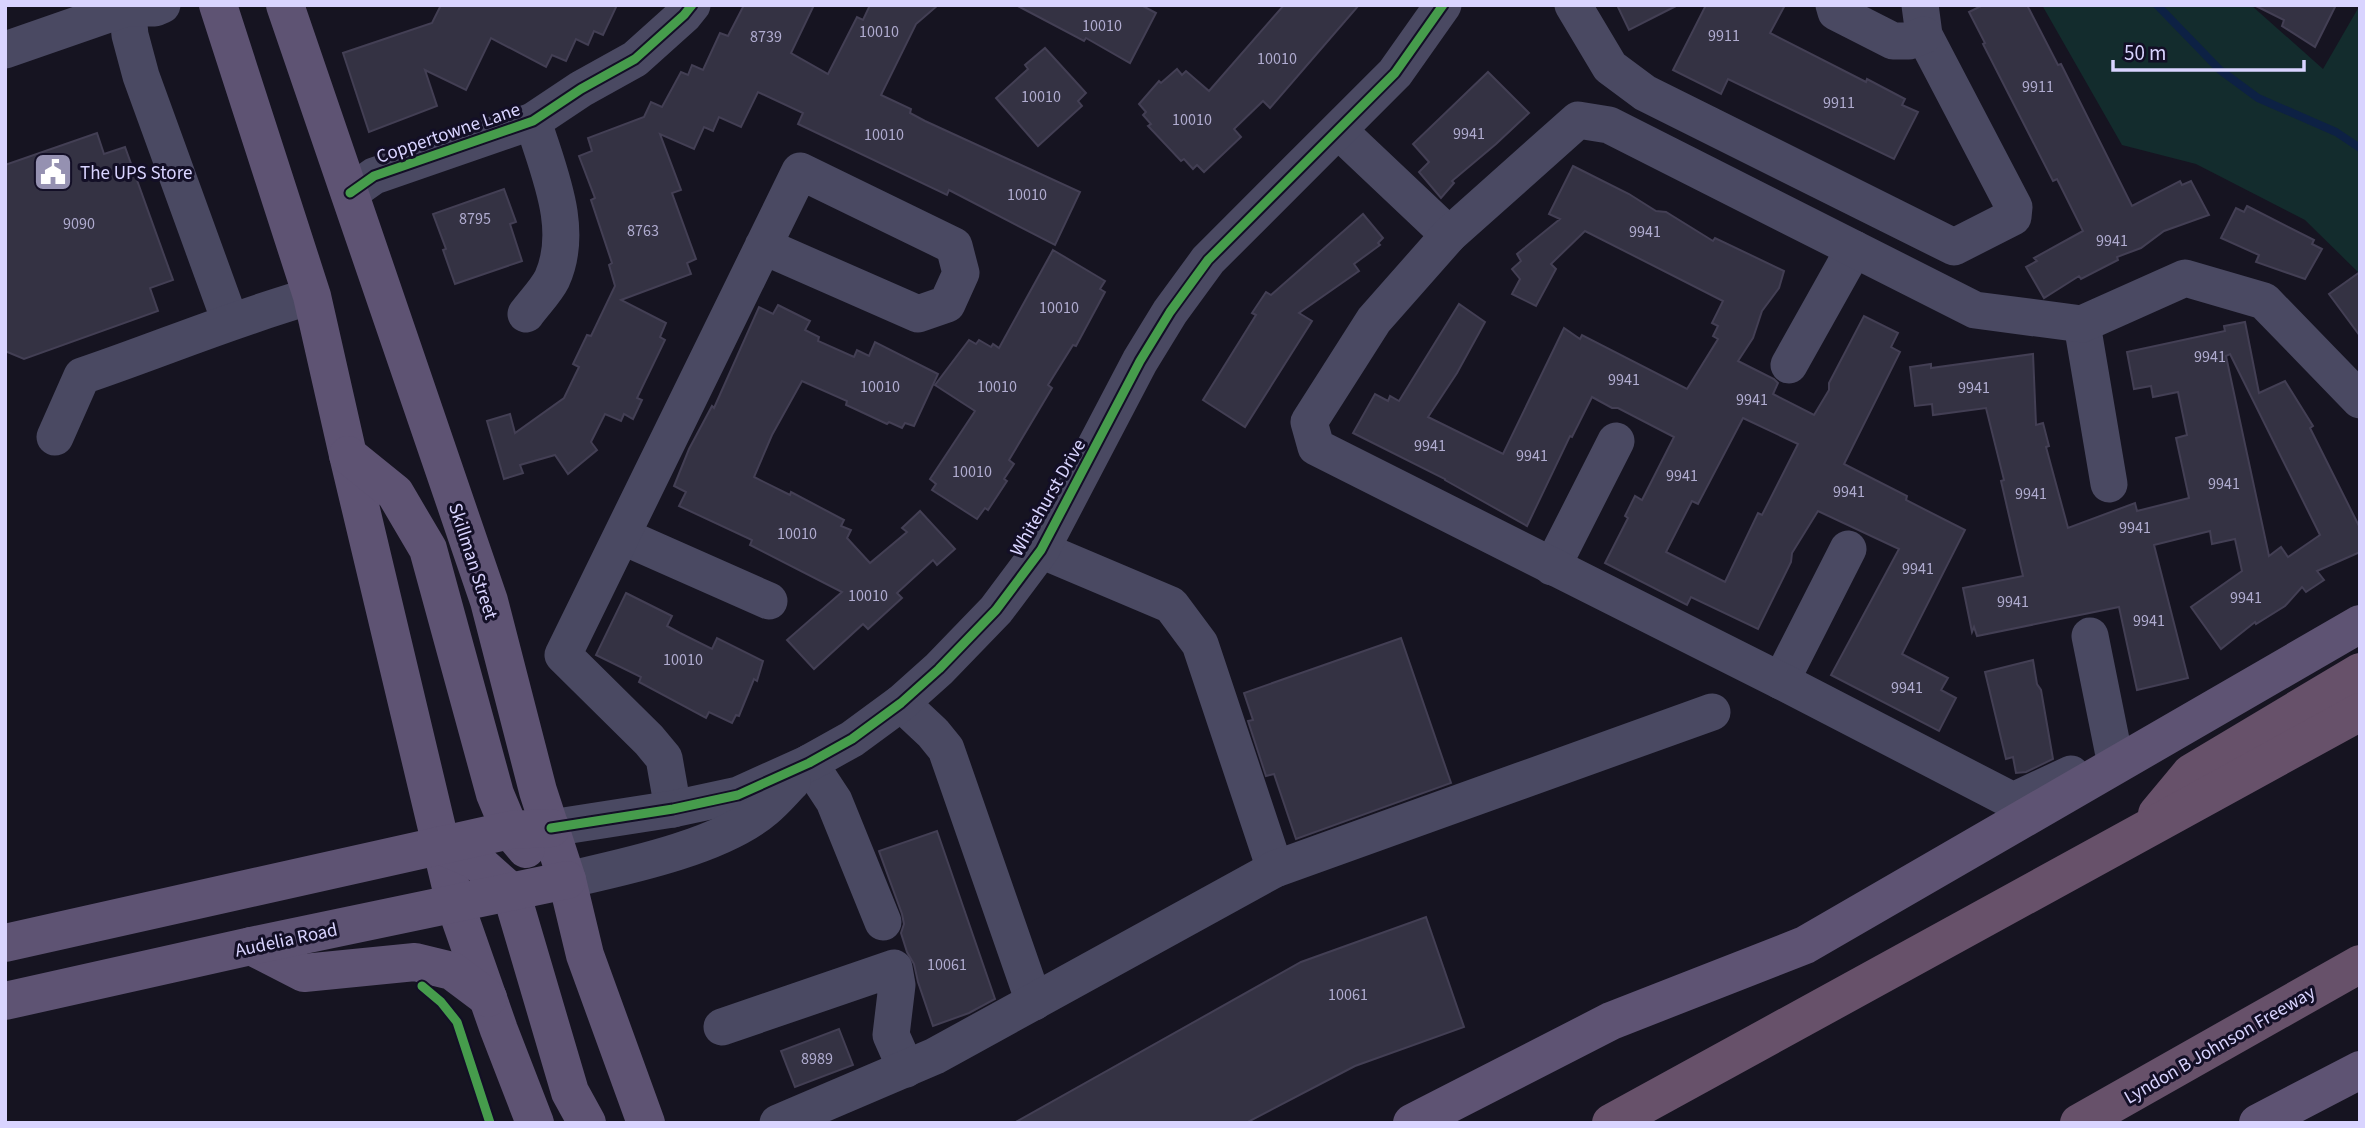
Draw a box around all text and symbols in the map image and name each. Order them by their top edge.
house number: 10010 [1082,15,1122,37]
house number: 10010 [859,21,899,43]
house number: 9911 [1708,25,1740,47]
house number: 8739 [750,26,782,48]
scale bar [2113,28,2304,72]
text: 50 m [2124,38,2166,68]
house number: 10010 [1257,48,1297,70]
house number: 9911 [2022,76,2054,98]
house number: 10010 [1021,86,1061,108]
house number: 9911 [1823,92,1855,114]
street label: Coppertowne Lane [373,96,524,171]
house number: 10010 [1172,109,1212,131]
house number: 9941 [1453,123,1485,145]
house number: 10010 [864,124,904,146]
public building icon: The UPS Store [32,151,74,193]
place label: The UPS Store [80,160,193,187]
house number: 10010 [1007,184,1047,206]
house number: 8795 [459,208,491,230]
house number: 9090 [63,213,95,235]
house number: 8763 [627,220,659,242]
house number: 9941 [1629,221,1661,243]
house number: 9941 [2096,230,2128,252]
house number: 10010 [1039,297,1079,319]
house number: 9941 [2194,346,2226,368]
house number: 9941 [1608,369,1640,391]
house number: 10010 [860,376,900,398]
house number: 10010 [977,376,1017,398]
house number: 9941 [1958,377,1990,399]
house number: 9941 [1736,389,1768,411]
street label: Whitehurst Drive [1004,434,1093,562]
house number: 9941 [1414,435,1446,457]
house number: 9941 [1516,445,1548,467]
house number: 10010 [952,461,992,483]
house number: 9941 [1666,465,1698,487]
house number: 9941 [2208,473,2240,495]
house number: 9941 [1833,481,1865,503]
house number: 9941 [2015,483,2047,505]
street label: Skillman Street [441,500,504,624]
house number: 9941 [2119,517,2151,539]
house number: 10010 [777,523,817,545]
house number: 9941 [1902,558,1934,580]
house number: 10010 [848,585,888,607]
house number: 9941 [2230,587,2262,609]
house number: 9941 [1997,591,2029,613]
house number: 9941 [2133,610,2165,632]
house number: 10010 [663,649,703,671]
house number: 9941 [1891,677,1923,699]
street label: Audelia Road [233,916,340,965]
house number: 10061 [927,954,967,976]
street label: Lyndon B Johnson Freeway [2119,979,2320,1111]
house number: 10061 [1328,984,1368,1006]
house number: 8989 [801,1048,833,1070]

